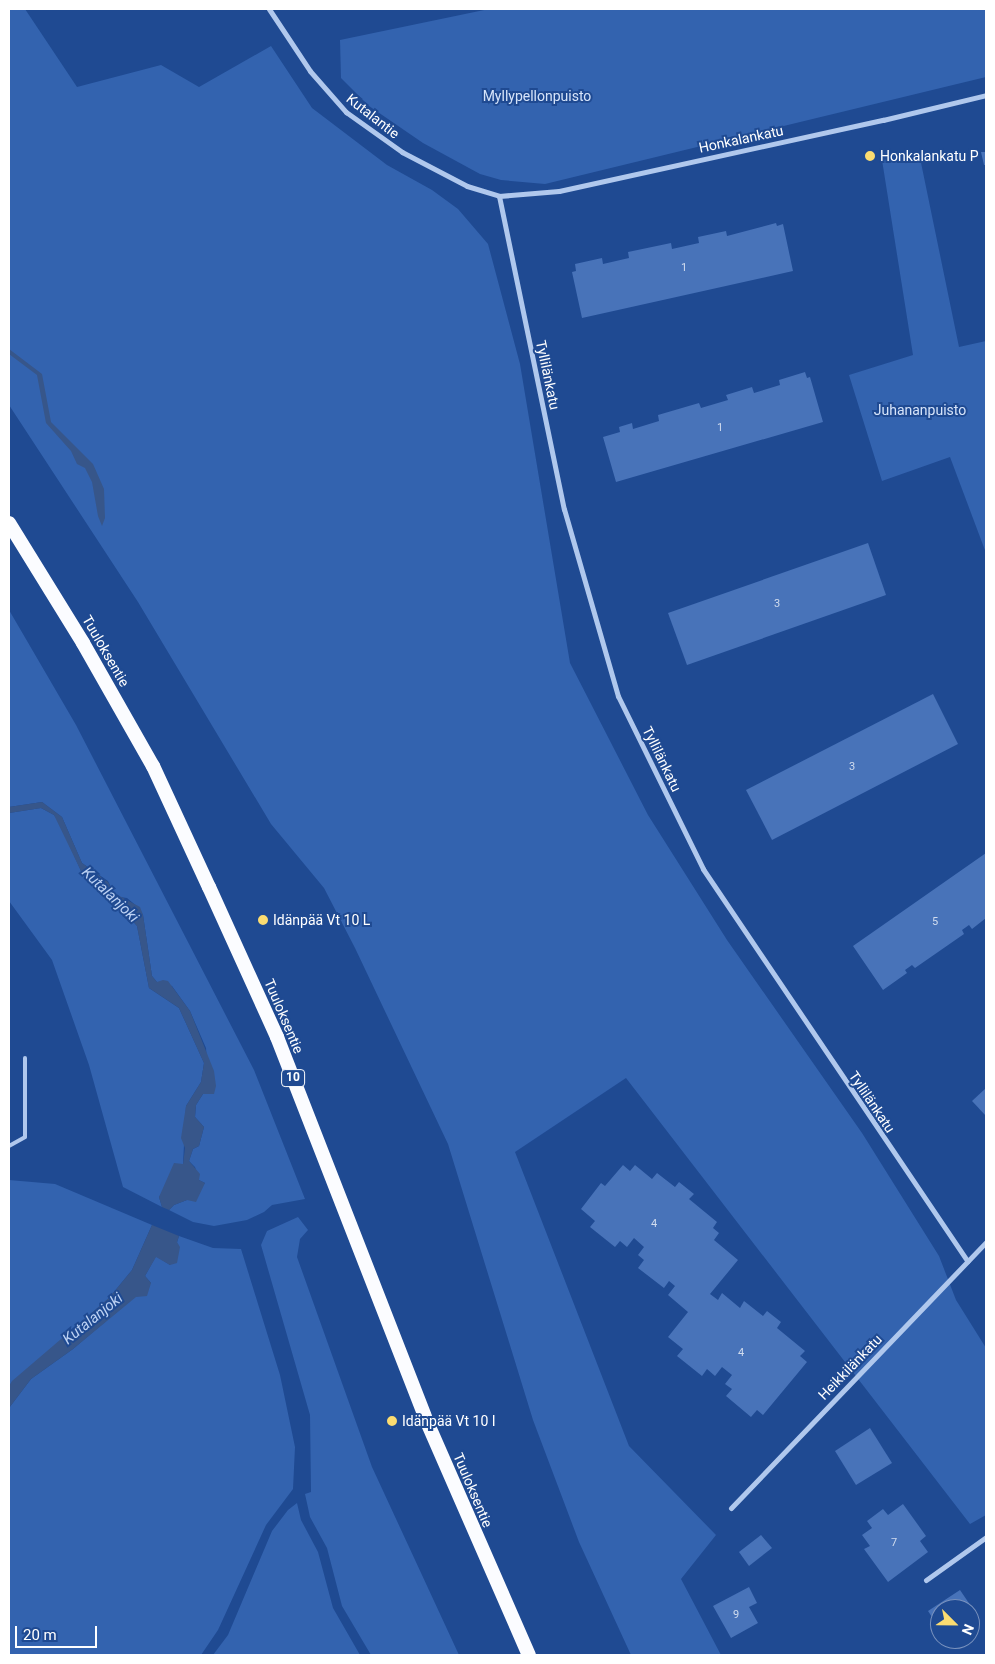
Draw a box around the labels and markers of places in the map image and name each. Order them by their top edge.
place label: Honkalankatu P [880,148,978,164]
marker: Honkalankatu P [864,150,876,162]
place label: Idänpää Vt 10 L [273,912,370,928]
marker: Idänpää Vt 10 L [257,914,269,926]
place label: Idänpää Vt 10 I [402,1413,496,1429]
marker: Idänpää Vt 10 I [386,1415,398,1427]

